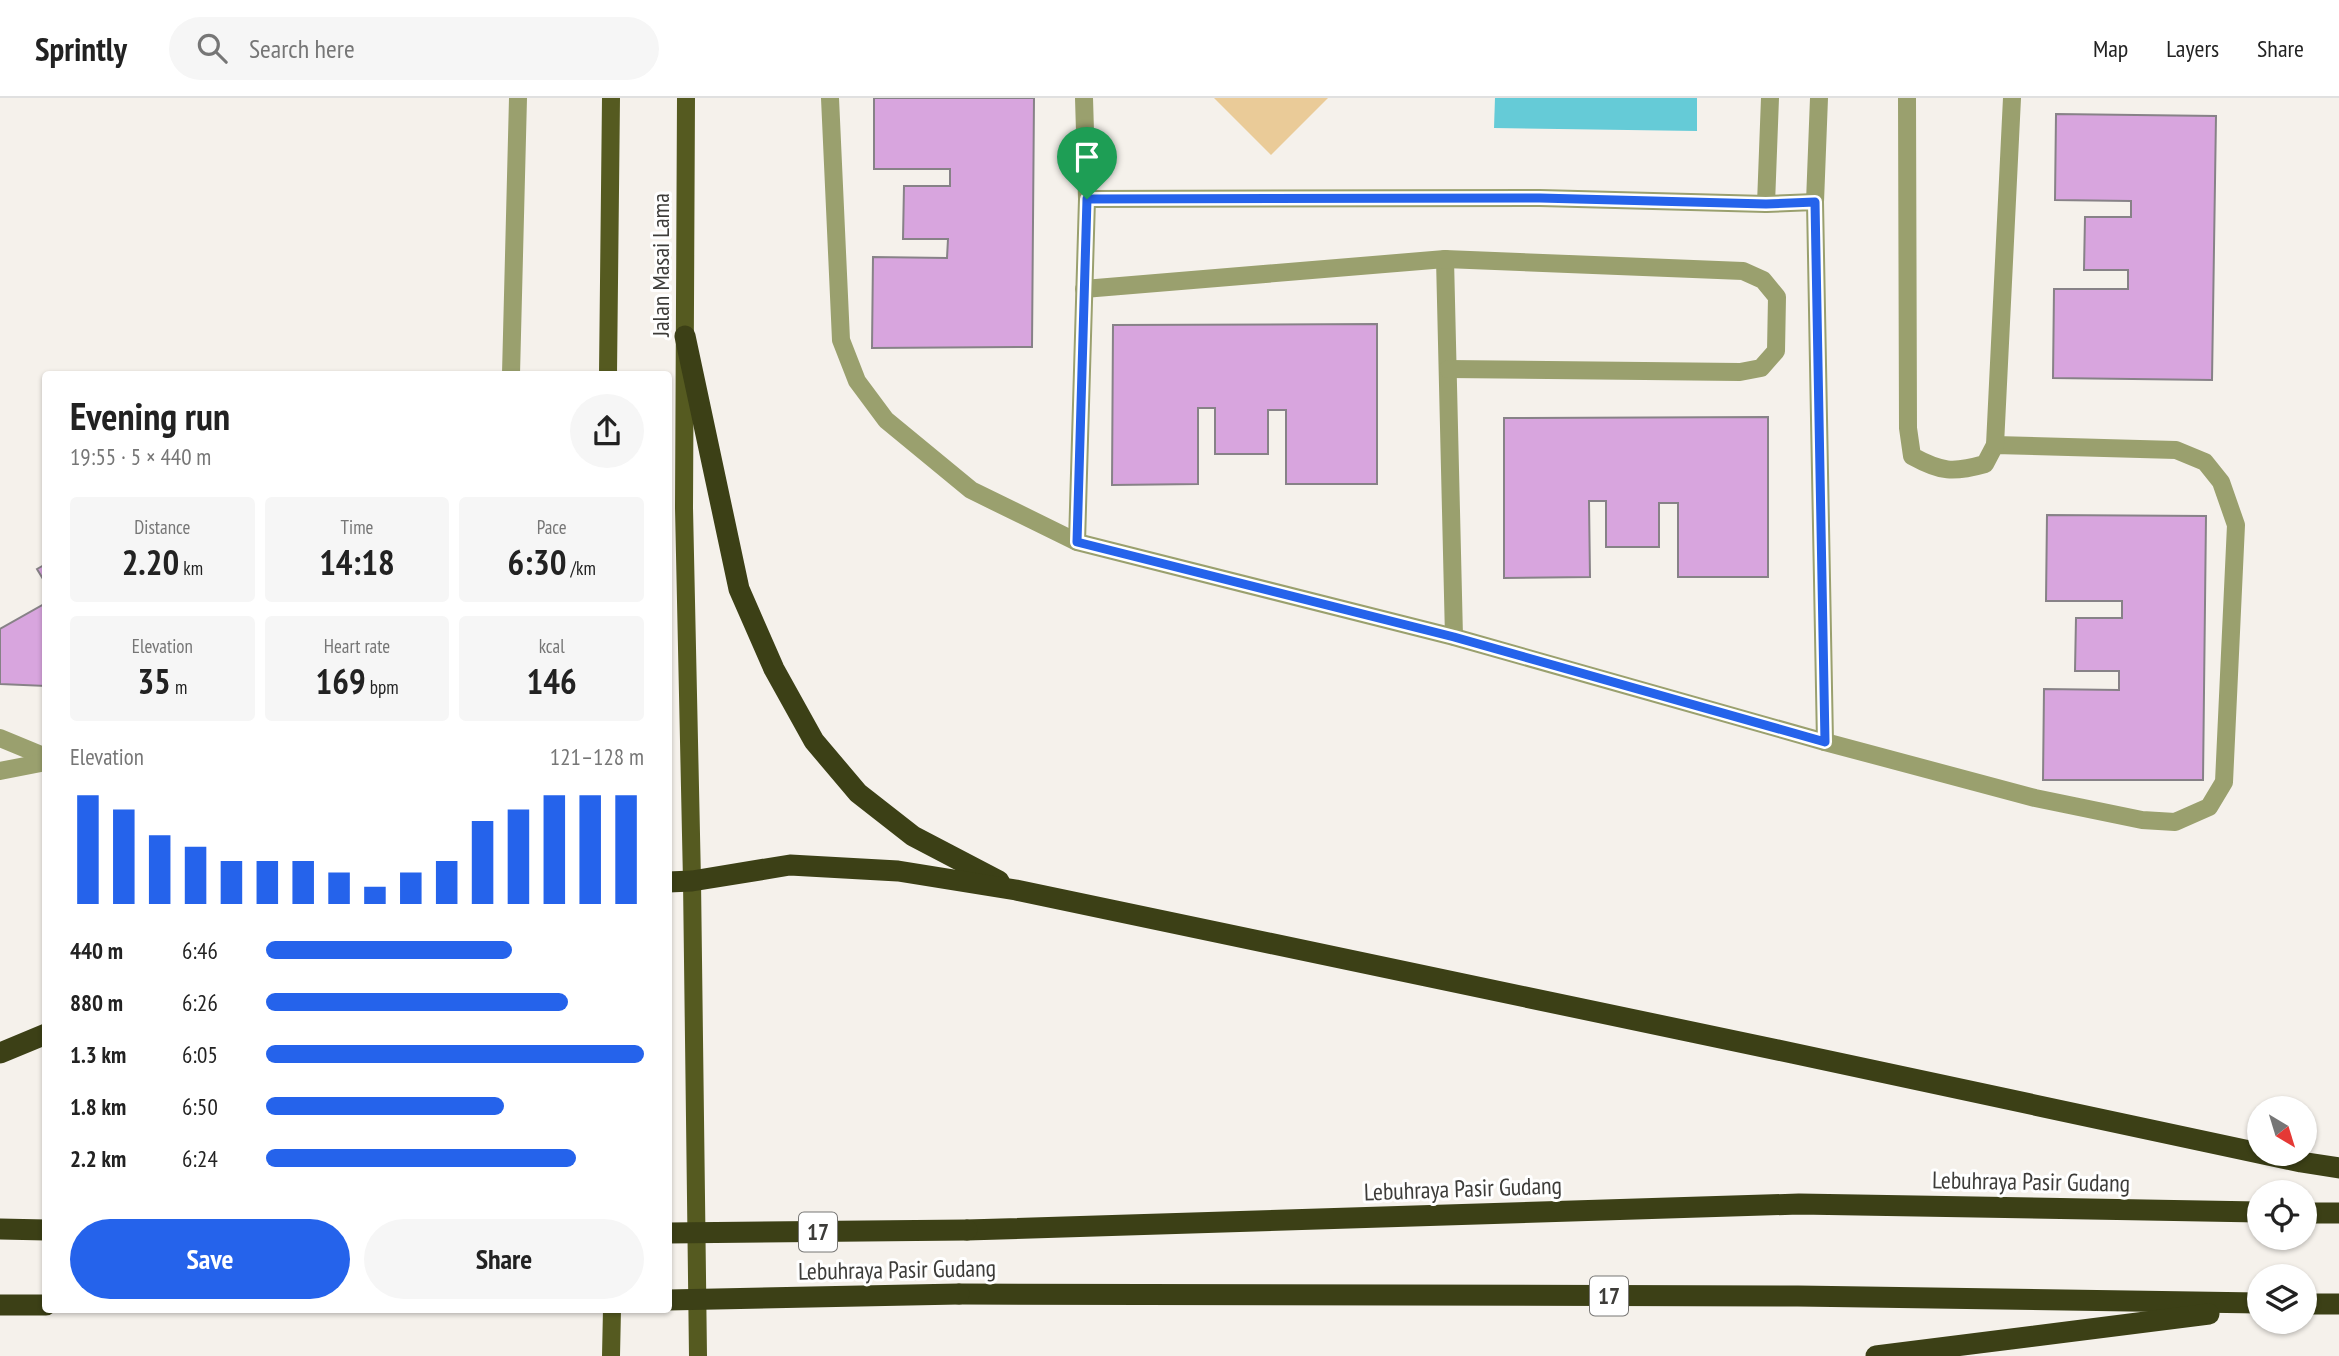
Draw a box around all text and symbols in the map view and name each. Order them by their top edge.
search box [169,17,659,80]
text: Sprintly [35,27,127,70]
icon: search [193,29,231,67]
text: Search here [249,32,355,65]
text: Map [2093,33,2128,64]
text: Layers [2166,33,2219,64]
text: Share [2257,33,2304,64]
pin [1057,127,1117,199]
icon: arrive [1068,138,1106,176]
street label: Jalan Masai Lama [645,193,676,338]
text: Evening run [70,391,230,440]
button: share [570,394,644,468]
text: 19:55 · 5 × 440 m [70,442,211,471]
text: Distance [134,515,190,539]
text: Time [341,515,373,539]
text: Pace [537,515,567,539]
text: 2.20 [122,539,179,585]
text: 14:18 [319,539,395,585]
text: 6:30 [507,539,566,585]
text: km [179,556,203,580]
text: /km [566,556,596,580]
text: Elevation [132,634,193,658]
text: Heart rate [324,634,390,658]
text: kcal [539,634,565,658]
text: 35 [137,658,171,704]
text: 169 [315,658,366,704]
text: 146 [527,658,577,704]
text: m [171,675,187,699]
text: bpm [366,675,399,699]
text: Elevation [70,742,144,771]
text: 121–128 m [550,742,644,771]
text: 440 m [70,936,123,965]
text: 6:46 [182,936,218,965]
text: 880 m [70,988,123,1017]
text: 6:26 [182,988,218,1017]
text: 1.3 km [70,1040,126,1069]
text: 6:05 [182,1040,218,1069]
text: 1.8 km [70,1092,126,1121]
text: 6:50 [182,1092,218,1121]
north arrow [2247,1096,2317,1166]
map controls [2247,1096,2317,1334]
text: 2.2 km [70,1144,126,1173]
text: 6:24 [182,1144,218,1173]
street label: Lebuhraya Pasir Gudang [1932,1164,2130,1199]
street label: Lebuhraya Pasir Gudang [1364,1170,1562,1207]
button: locate [2247,1180,2317,1250]
road number: 17 [799,1212,837,1252]
button: Save [70,1219,350,1299]
button: Share [364,1219,644,1299]
street label: Lebuhraya Pasir Gudang [798,1252,996,1287]
button: layers [2247,1264,2317,1334]
road number: 17 [1590,1276,1628,1316]

